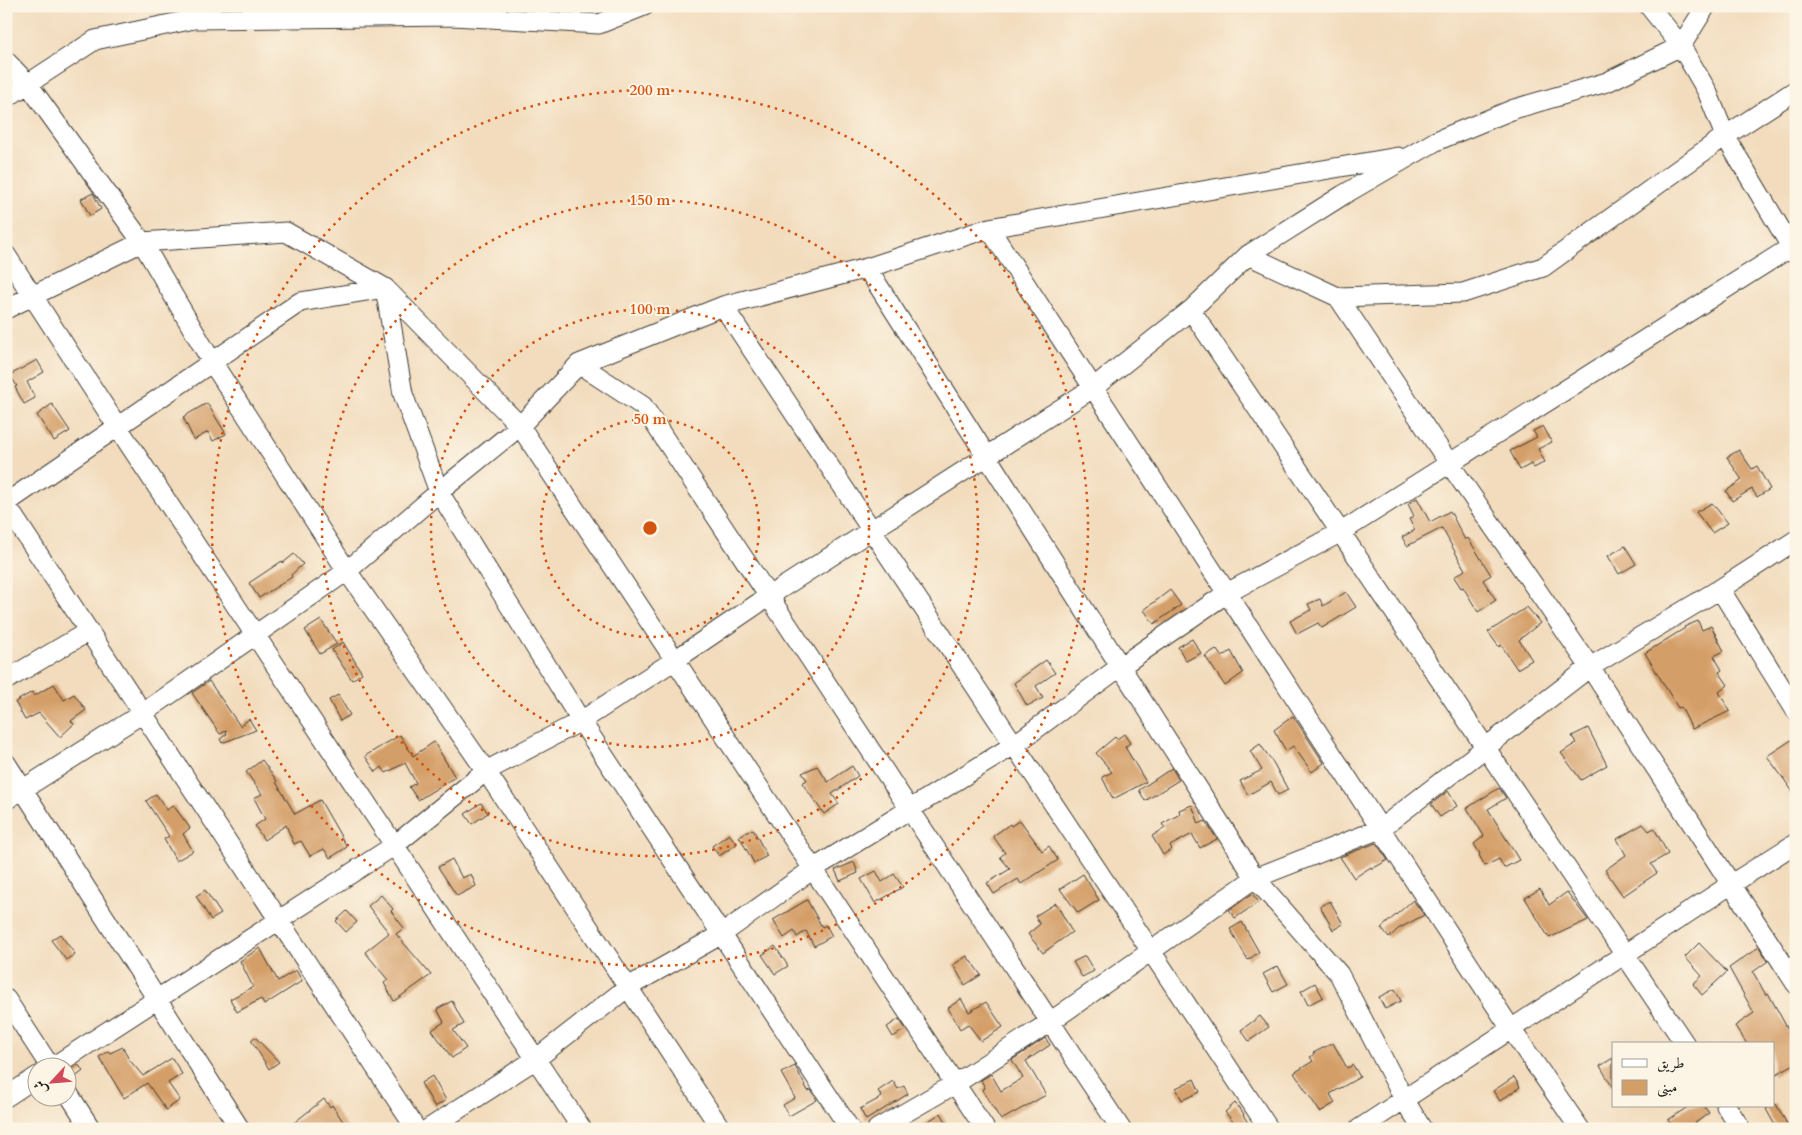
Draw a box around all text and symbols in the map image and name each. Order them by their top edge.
text: 200 m [630,80,671,100]
text: 150 m [630,190,671,210]
text: 100 m [630,299,671,319]
text: 50 m [633,409,667,429]
centre of rings [641,519,659,537]
legend [1612,1042,1774,1108]
text: طريق [1657,1053,1684,1073]
north arrow [28,1058,78,1108]
text: ش [29,1077,52,1098]
text: مبنى [1657,1077,1677,1098]

